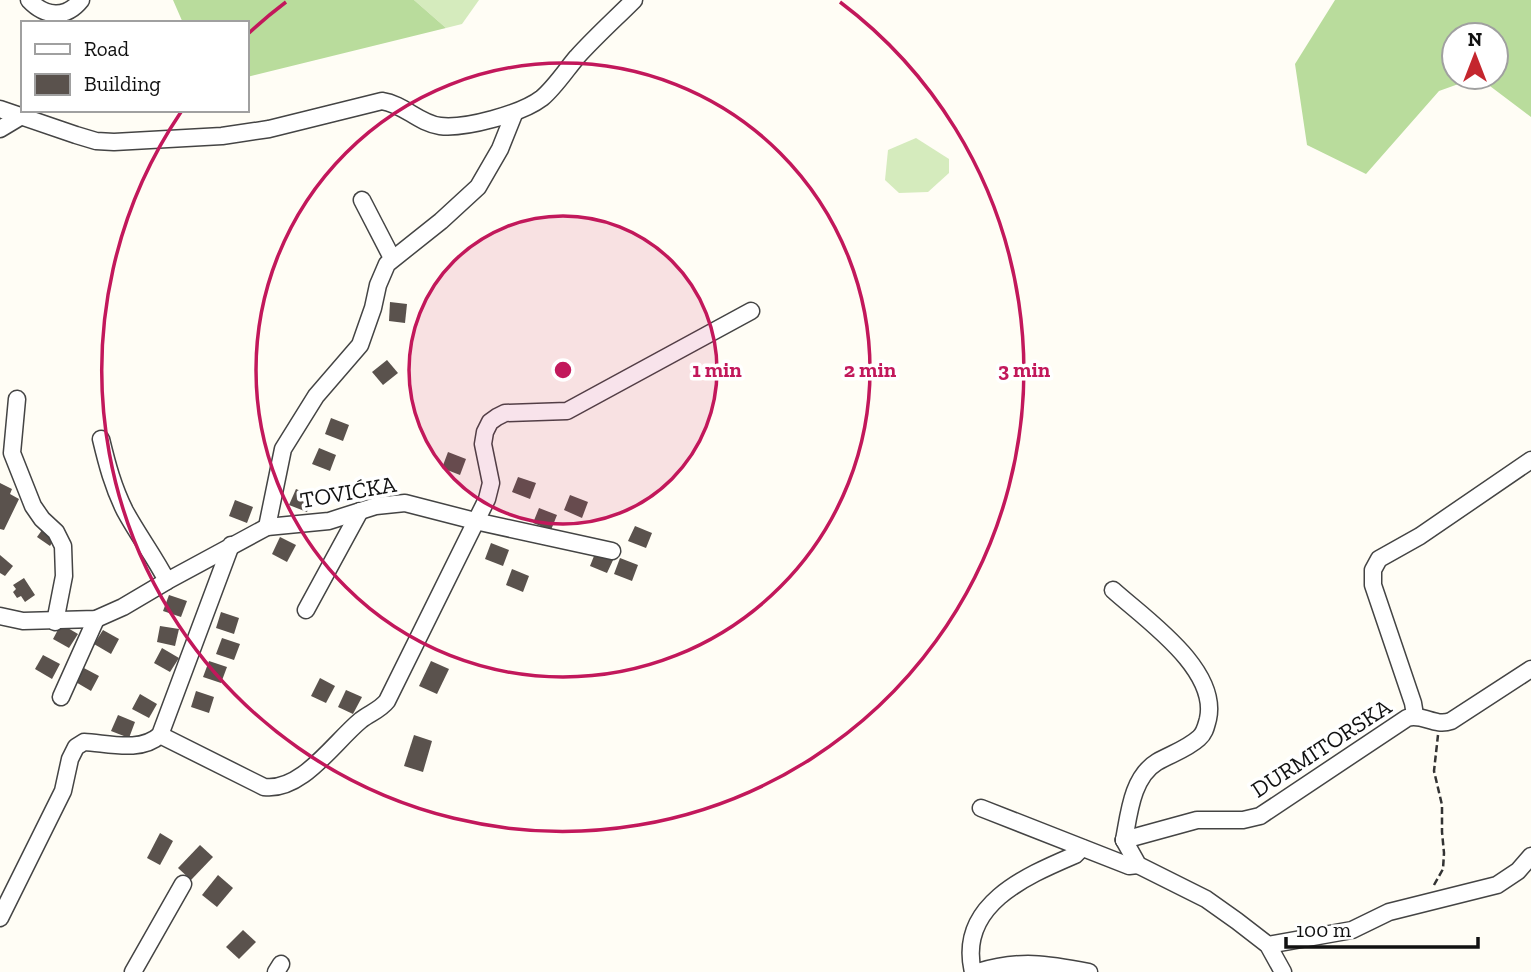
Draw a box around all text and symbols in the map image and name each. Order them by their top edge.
legend [21,21,248,112]
north arrow [1440,21,1510,91]
text: N [1468,28,1482,51]
text: Road [84,36,130,61]
text: Building [84,71,161,96]
text: 1 min [692,357,742,382]
text: 2 min [844,357,897,382]
text: 3 min [998,357,1051,382]
centre of rings [551,358,575,382]
street label: TOVIĆKA [298,470,399,514]
street label: DURMITORSKA [1246,692,1397,804]
scale bar [1286,906,1478,950]
text: 100 m [1296,917,1351,942]

